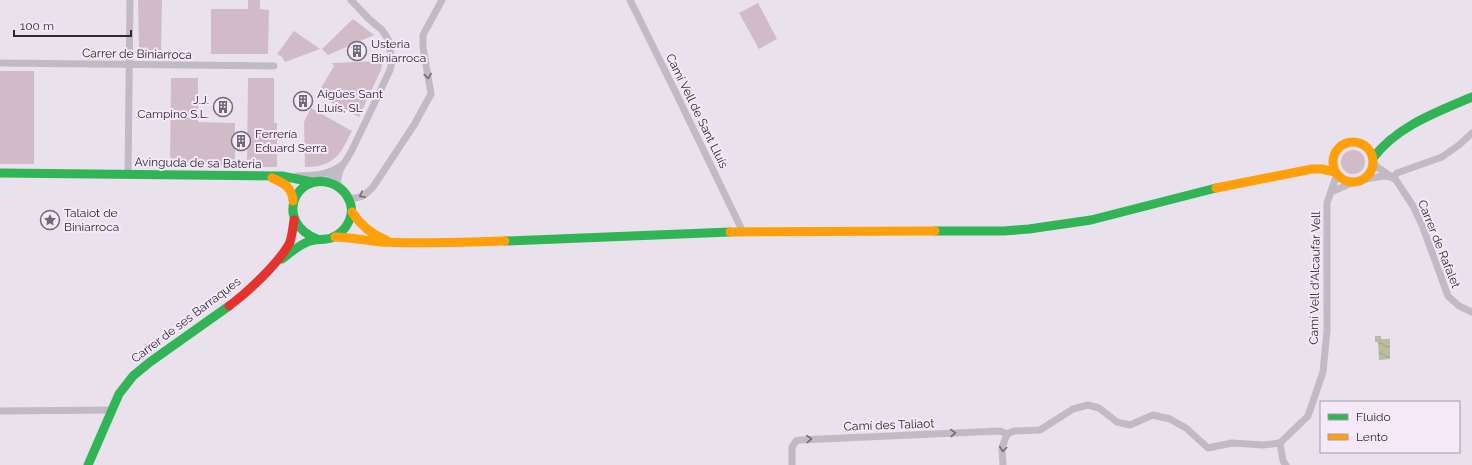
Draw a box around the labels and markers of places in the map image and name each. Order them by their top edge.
place label: Usteria Biniarroca [371,37,426,65]
building icon: Usteria Biniarroca [346,40,368,62]
place label: Aigües Sant Lluís, SL [317,87,383,115]
building icon: Aigües Sant Lluís, SL [292,90,314,112]
place label: J.J. Campino S.L. [137,93,209,121]
building icon: J.J. Campino S.L. [212,96,234,118]
place label: Ferrería Eduard Serra [255,127,327,155]
building icon: Ferrería Eduard Serra [230,130,252,152]
place label: Talaiot de Biniarroca [64,206,119,234]
place icon: Talaiot de Biniarroca [39,209,61,231]

